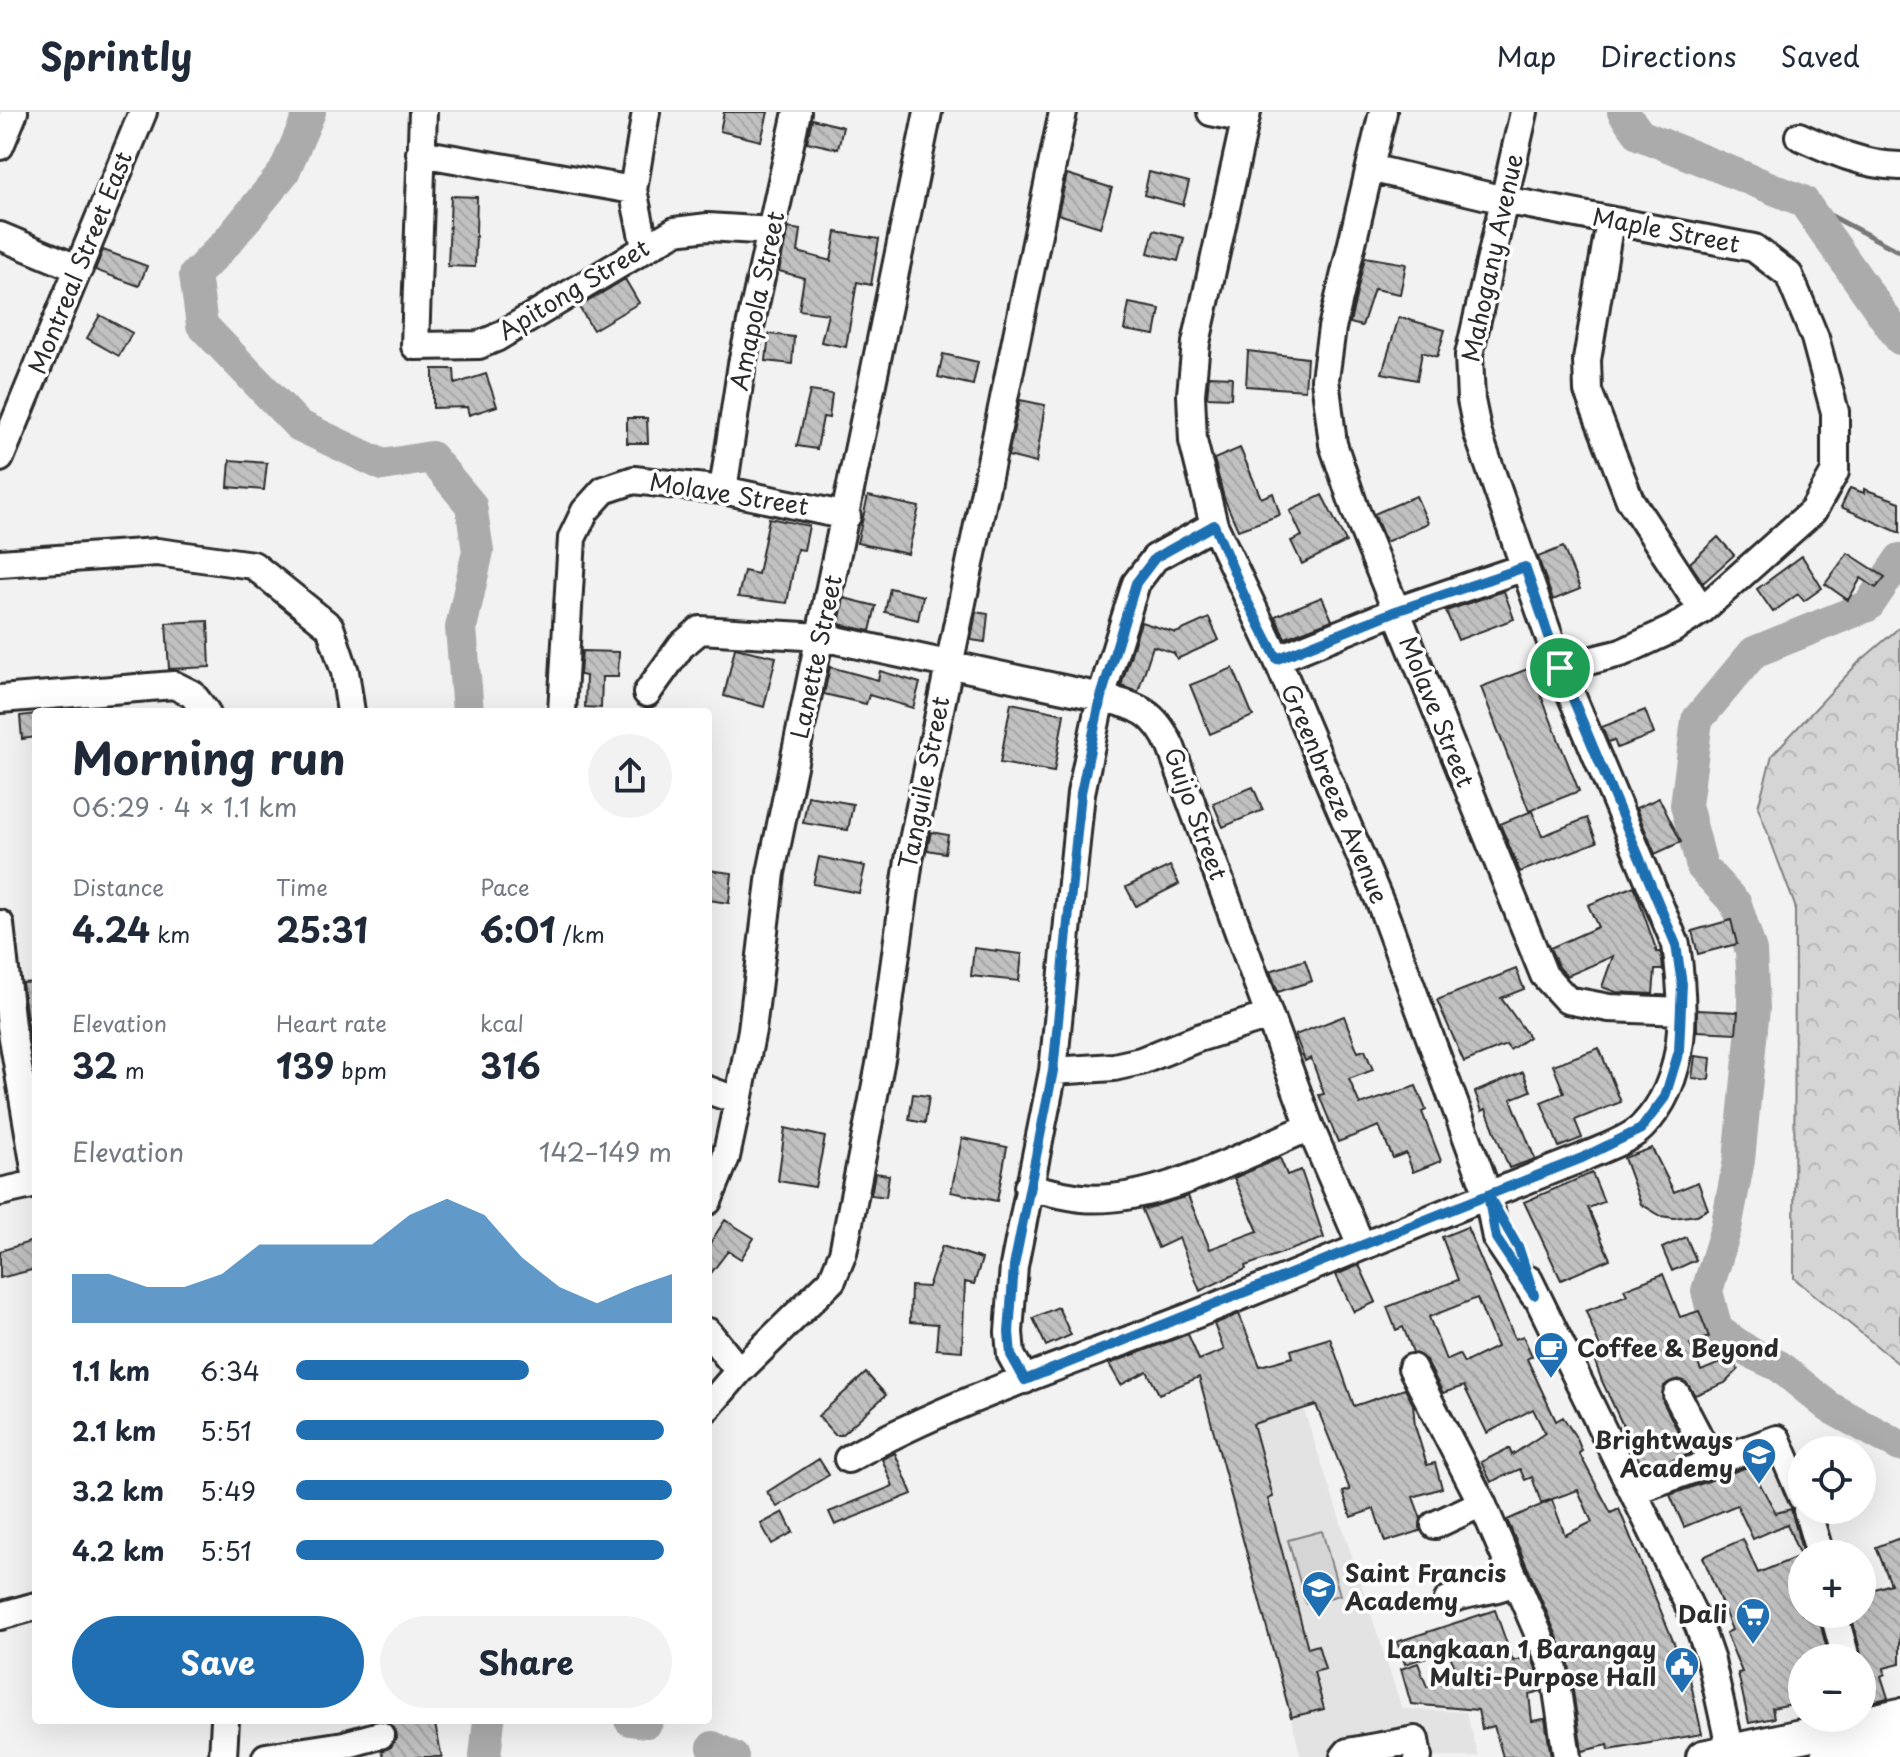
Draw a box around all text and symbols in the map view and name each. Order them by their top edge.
text: Sprintly [40,27,193,84]
text: Map [1497,34,1556,77]
text: Directions [1600,34,1737,77]
text: Saved [1781,34,1860,77]
street label: Montreal Street East [18,146,140,379]
street label: Mahogany Avenue [1451,150,1531,365]
street label: Maple Street [1590,197,1743,261]
street label: Amapola Street [719,207,793,393]
street label: Apitong Street [490,229,656,348]
street label: Molave Street [647,463,812,523]
street label: Lanette Street [780,571,850,742]
street label: Molave Street [1391,630,1485,793]
pin [1526,634,1594,702]
icon: arrive [1538,646,1582,690]
street label: Greenbreeze Avenue [1273,678,1398,909]
street label: Tanguile Street [889,693,957,872]
text: Morning run [72,724,346,790]
button: share [588,734,672,818]
street label: Guijo Street [1156,742,1238,885]
text: 06:29 · 4 × 1.1 km [72,787,297,826]
text: Distance [72,870,164,903]
text: Time [276,870,328,903]
text: Pace [480,870,530,903]
text: 4.24 [72,903,150,955]
text: 25:31 [276,903,368,955]
text: 6:01 [480,903,555,955]
text: km [150,917,190,950]
text: /km [555,917,605,950]
text: Elevation [72,1006,167,1039]
text: Heart rate [276,1006,387,1039]
text: kcal [480,1006,524,1039]
text: 32 [72,1039,118,1091]
text: 139 [276,1039,334,1091]
text: 316 [480,1039,541,1091]
text: m [118,1053,145,1086]
text: bpm [334,1053,387,1086]
text: Elevation [72,1132,184,1171]
text: 142–149 m [539,1132,672,1171]
place label: Coffee & Beyond [1577,1329,1779,1365]
cafe icon: Coffee & Beyond [1532,1330,1570,1380]
text: 1.1 km [72,1351,150,1390]
text: 6:34 [200,1351,260,1390]
text: 2.1 km [72,1411,156,1450]
text: 5:51 [200,1411,252,1450]
place label: Brightways Academy [1594,1421,1733,1485]
school or university icon: Brightways Academy [1740,1436,1778,1486]
map controls [1788,1436,1876,1732]
button: locate [1788,1436,1876,1524]
text: 3.2 km [72,1471,164,1510]
text: 5:49 [200,1471,256,1510]
text: 4.2 km [72,1531,164,1570]
text: 5:51 [200,1531,252,1570]
button: + [1788,1540,1876,1628]
place label: Saint Francis Academy [1344,1554,1506,1618]
school or university icon: Saint Francis Academy [1300,1569,1338,1619]
place label: Dali [1678,1595,1727,1631]
supermarket icon: Dali [1734,1596,1772,1646]
button: Save [72,1616,364,1708]
button: Share [380,1616,672,1708]
place label: Langkaan 1 Barangay Multi-Purpose Hall [1387,1630,1656,1694]
button: − [1788,1644,1876,1732]
public building icon: Langkaan 1 Barangay Multi-Purpose Hall [1663,1645,1701,1695]

